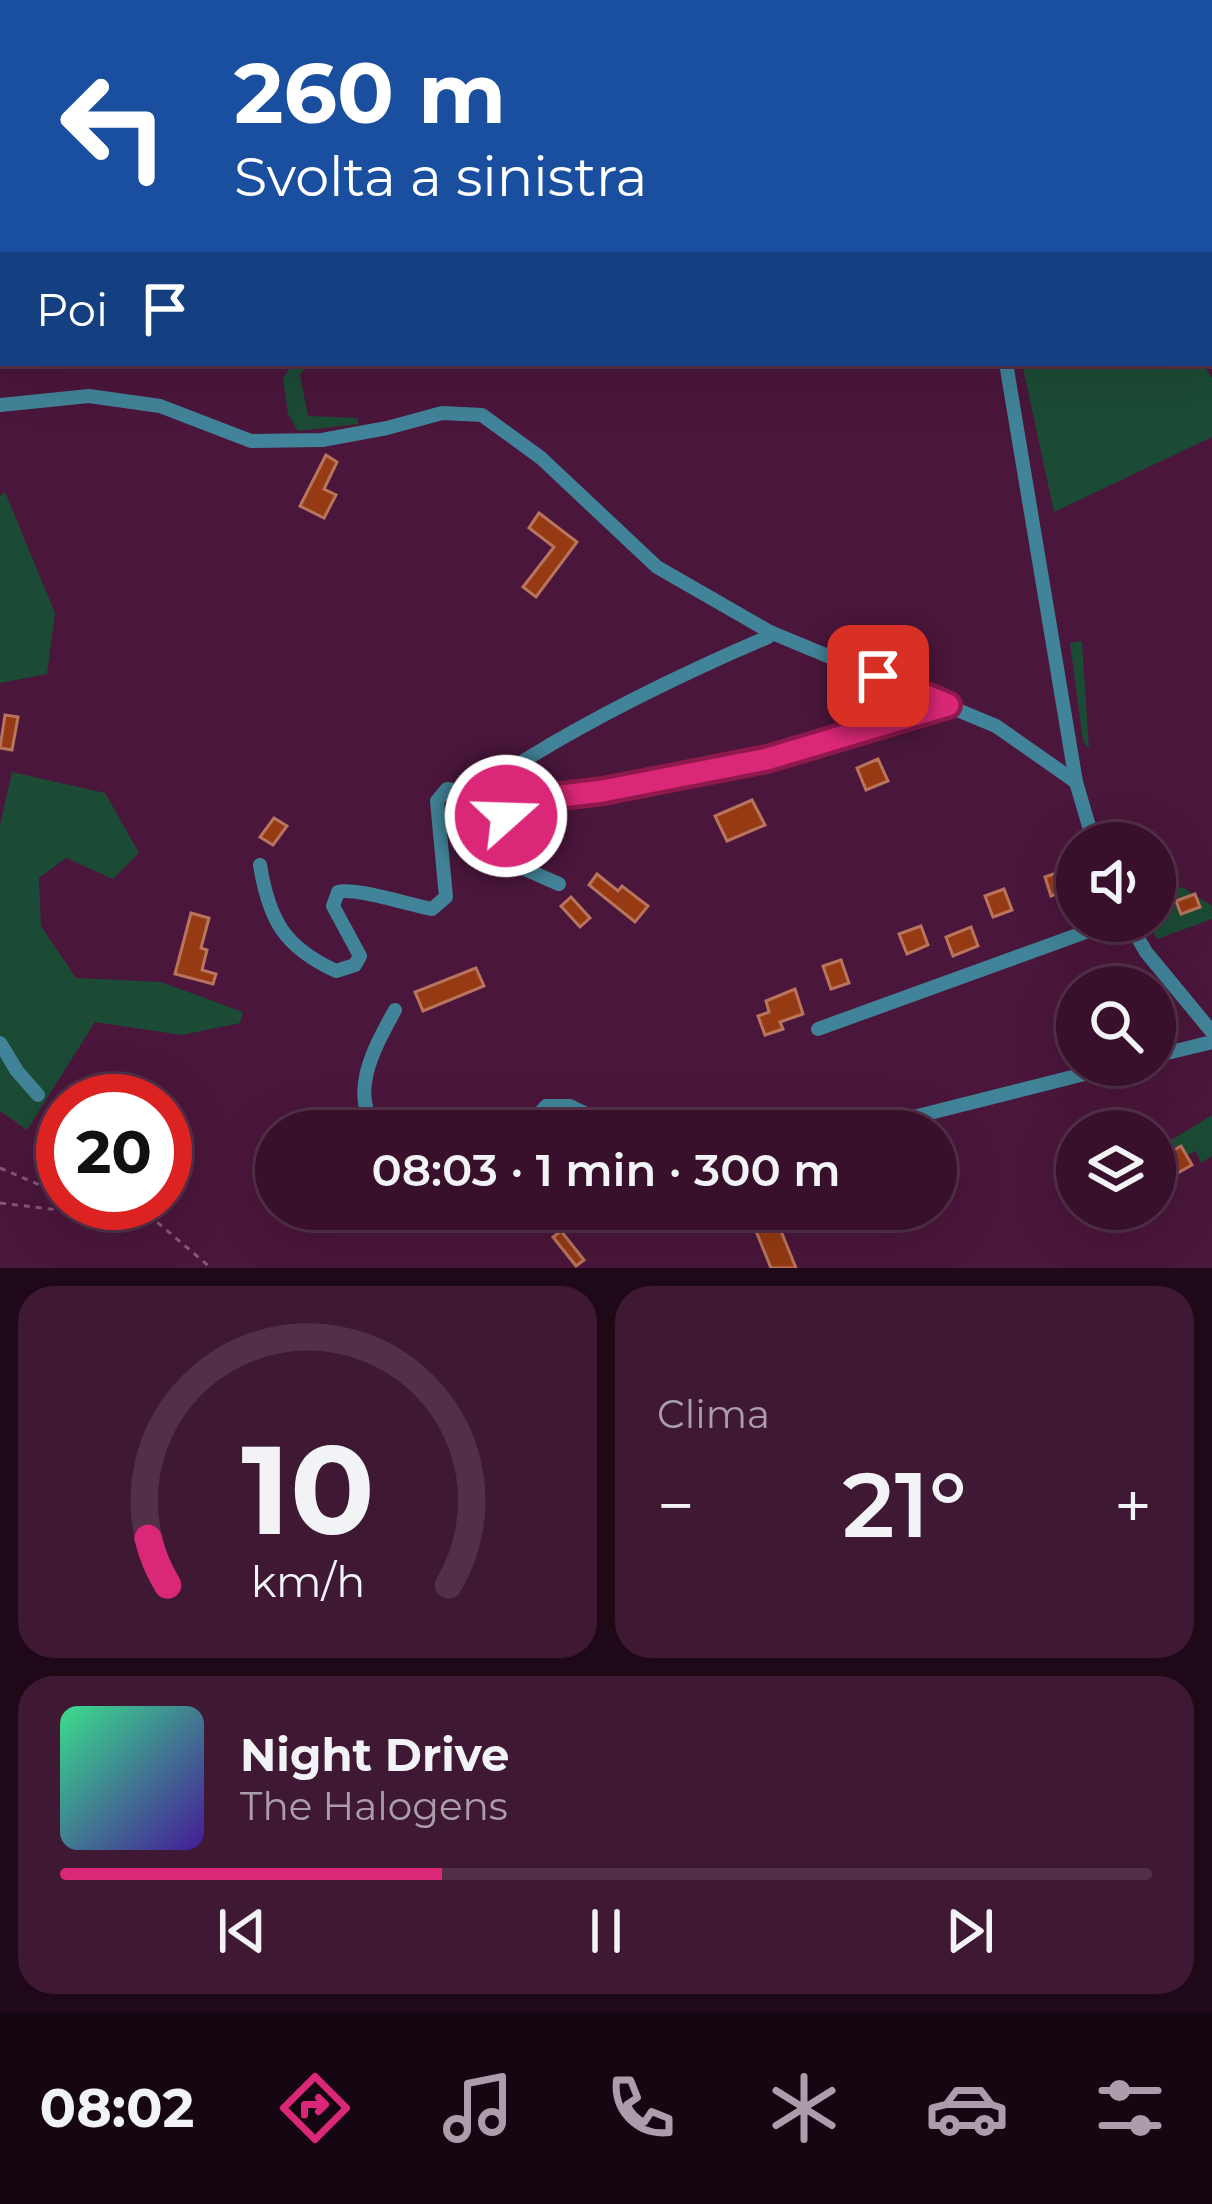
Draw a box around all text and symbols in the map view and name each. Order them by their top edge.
text: 260 m [234,42,506,144]
icon: left [36,48,192,204]
text: Svolta a sinistra [234,144,647,210]
icon: arrive [132,276,198,342]
text: Poi [36,282,108,337]
pin [827,625,929,727]
icon: arrive [845,643,911,709]
position arrow [443,753,569,879]
map controls [1056,822,1176,1230]
button: sound [1056,822,1176,942]
button: search [1056,966,1176,1086]
speed limit sign: 20 [36,1074,192,1230]
button: layers [1056,1110,1176,1230]
text: 08:03 · 1 min · 300 m [371,1142,841,1197]
text: Clima [657,1390,770,1438]
text: 10 [241,1413,374,1565]
text: 21° [842,1450,967,1560]
text: − [657,1465,695,1546]
text: + [1114,1465,1152,1546]
text: km/h [250,1555,365,1608]
text: Night Drive [240,1727,509,1782]
text: The Halogens [240,1782,508,1830]
icon: previous [209,1898,275,1964]
icon: pause [573,1898,639,1964]
icon: next [937,1898,1003,1964]
icon: directions [273,2066,357,2150]
icon: music [436,2066,520,2150]
icon: phone [599,2066,683,2150]
icon: climate [762,2066,846,2150]
icon: car [925,2066,1009,2150]
icon: filters [1088,2066,1172,2150]
text: 08:02 [40,2075,194,2141]

